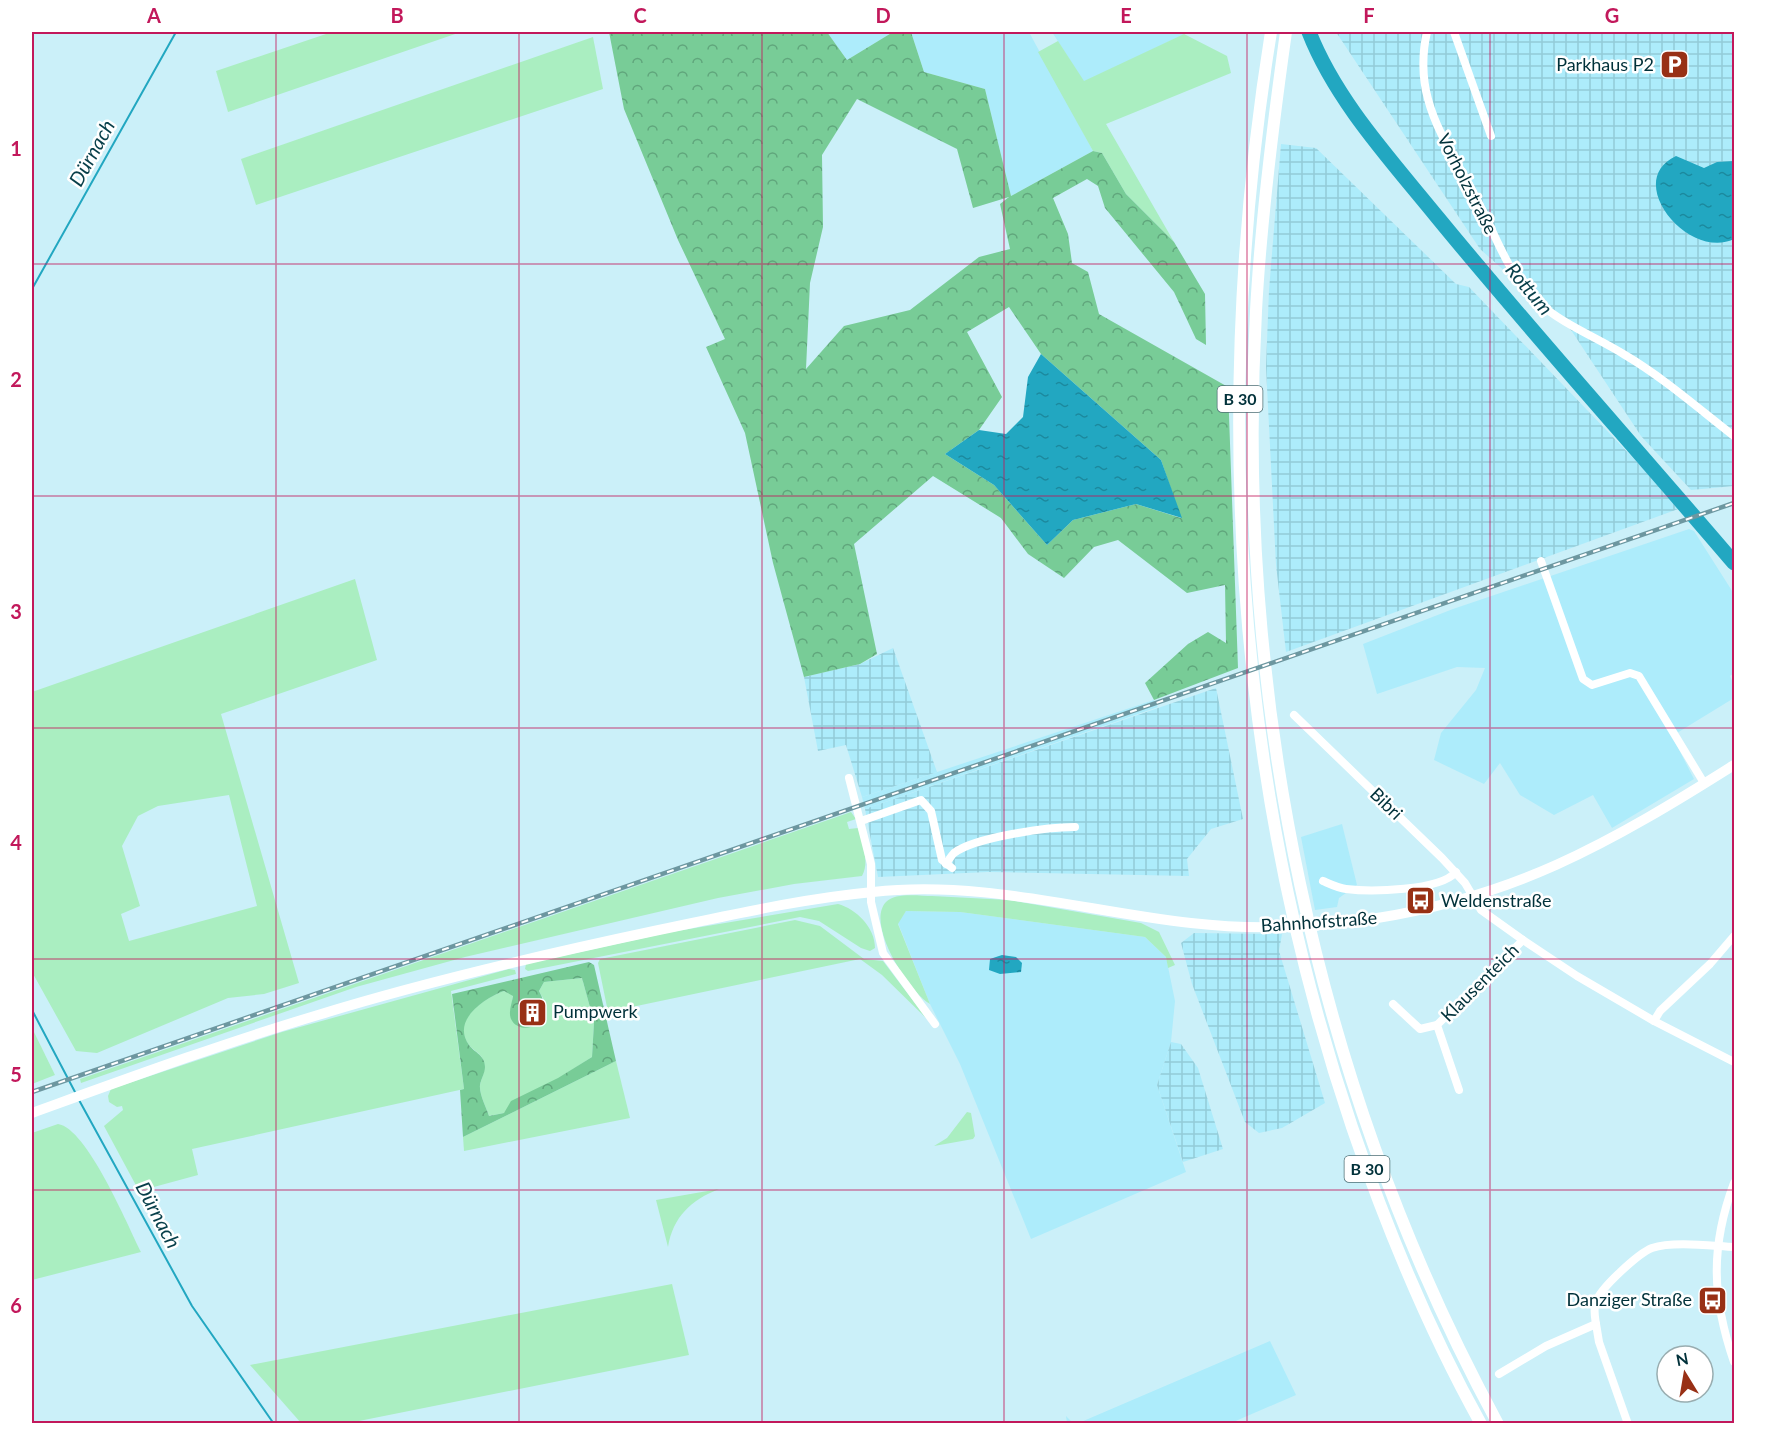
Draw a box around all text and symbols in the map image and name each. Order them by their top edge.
text: A [146,3,161,27]
text: B [390,3,404,27]
text: C [633,3,647,27]
text: D [875,3,891,27]
text: E [1120,3,1132,27]
text: F [1363,3,1375,27]
text: G [1605,3,1619,27]
parking icon: Parkhaus P2 [1659,49,1691,81]
place label: Parkhaus P2 [1556,53,1654,75]
water label: Dürnach [63,115,119,190]
street label: Vorholzstraße [1433,130,1503,237]
text: 1 [10,136,22,160]
water label: Rottum [1501,257,1558,319]
text: 2 [10,367,22,391]
road number: B 30 [1218,386,1262,412]
text: 3 [10,599,22,623]
street label: Bibri [1366,783,1408,824]
text: 4 [10,830,22,854]
bus stop icon: Weldenstraße [1404,885,1436,917]
place label: Weldenstraße [1441,889,1552,911]
street label: Bahnhofstraße [1260,906,1378,936]
street label: Klausenteich [1436,939,1523,1026]
building icon: Pumpwerk [516,996,548,1028]
place label: Pumpwerk [553,1000,639,1022]
text: 5 [10,1062,22,1086]
road number: B 30 [1344,1156,1390,1182]
water label: Dürnach [131,1177,186,1252]
bus stop icon: Danziger Straße [1697,1284,1729,1316]
place label: Danziger Straße [1566,1288,1692,1310]
text: 6 [10,1293,22,1317]
north arrow [1655,1344,1715,1404]
text: N [1674,1348,1690,1369]

